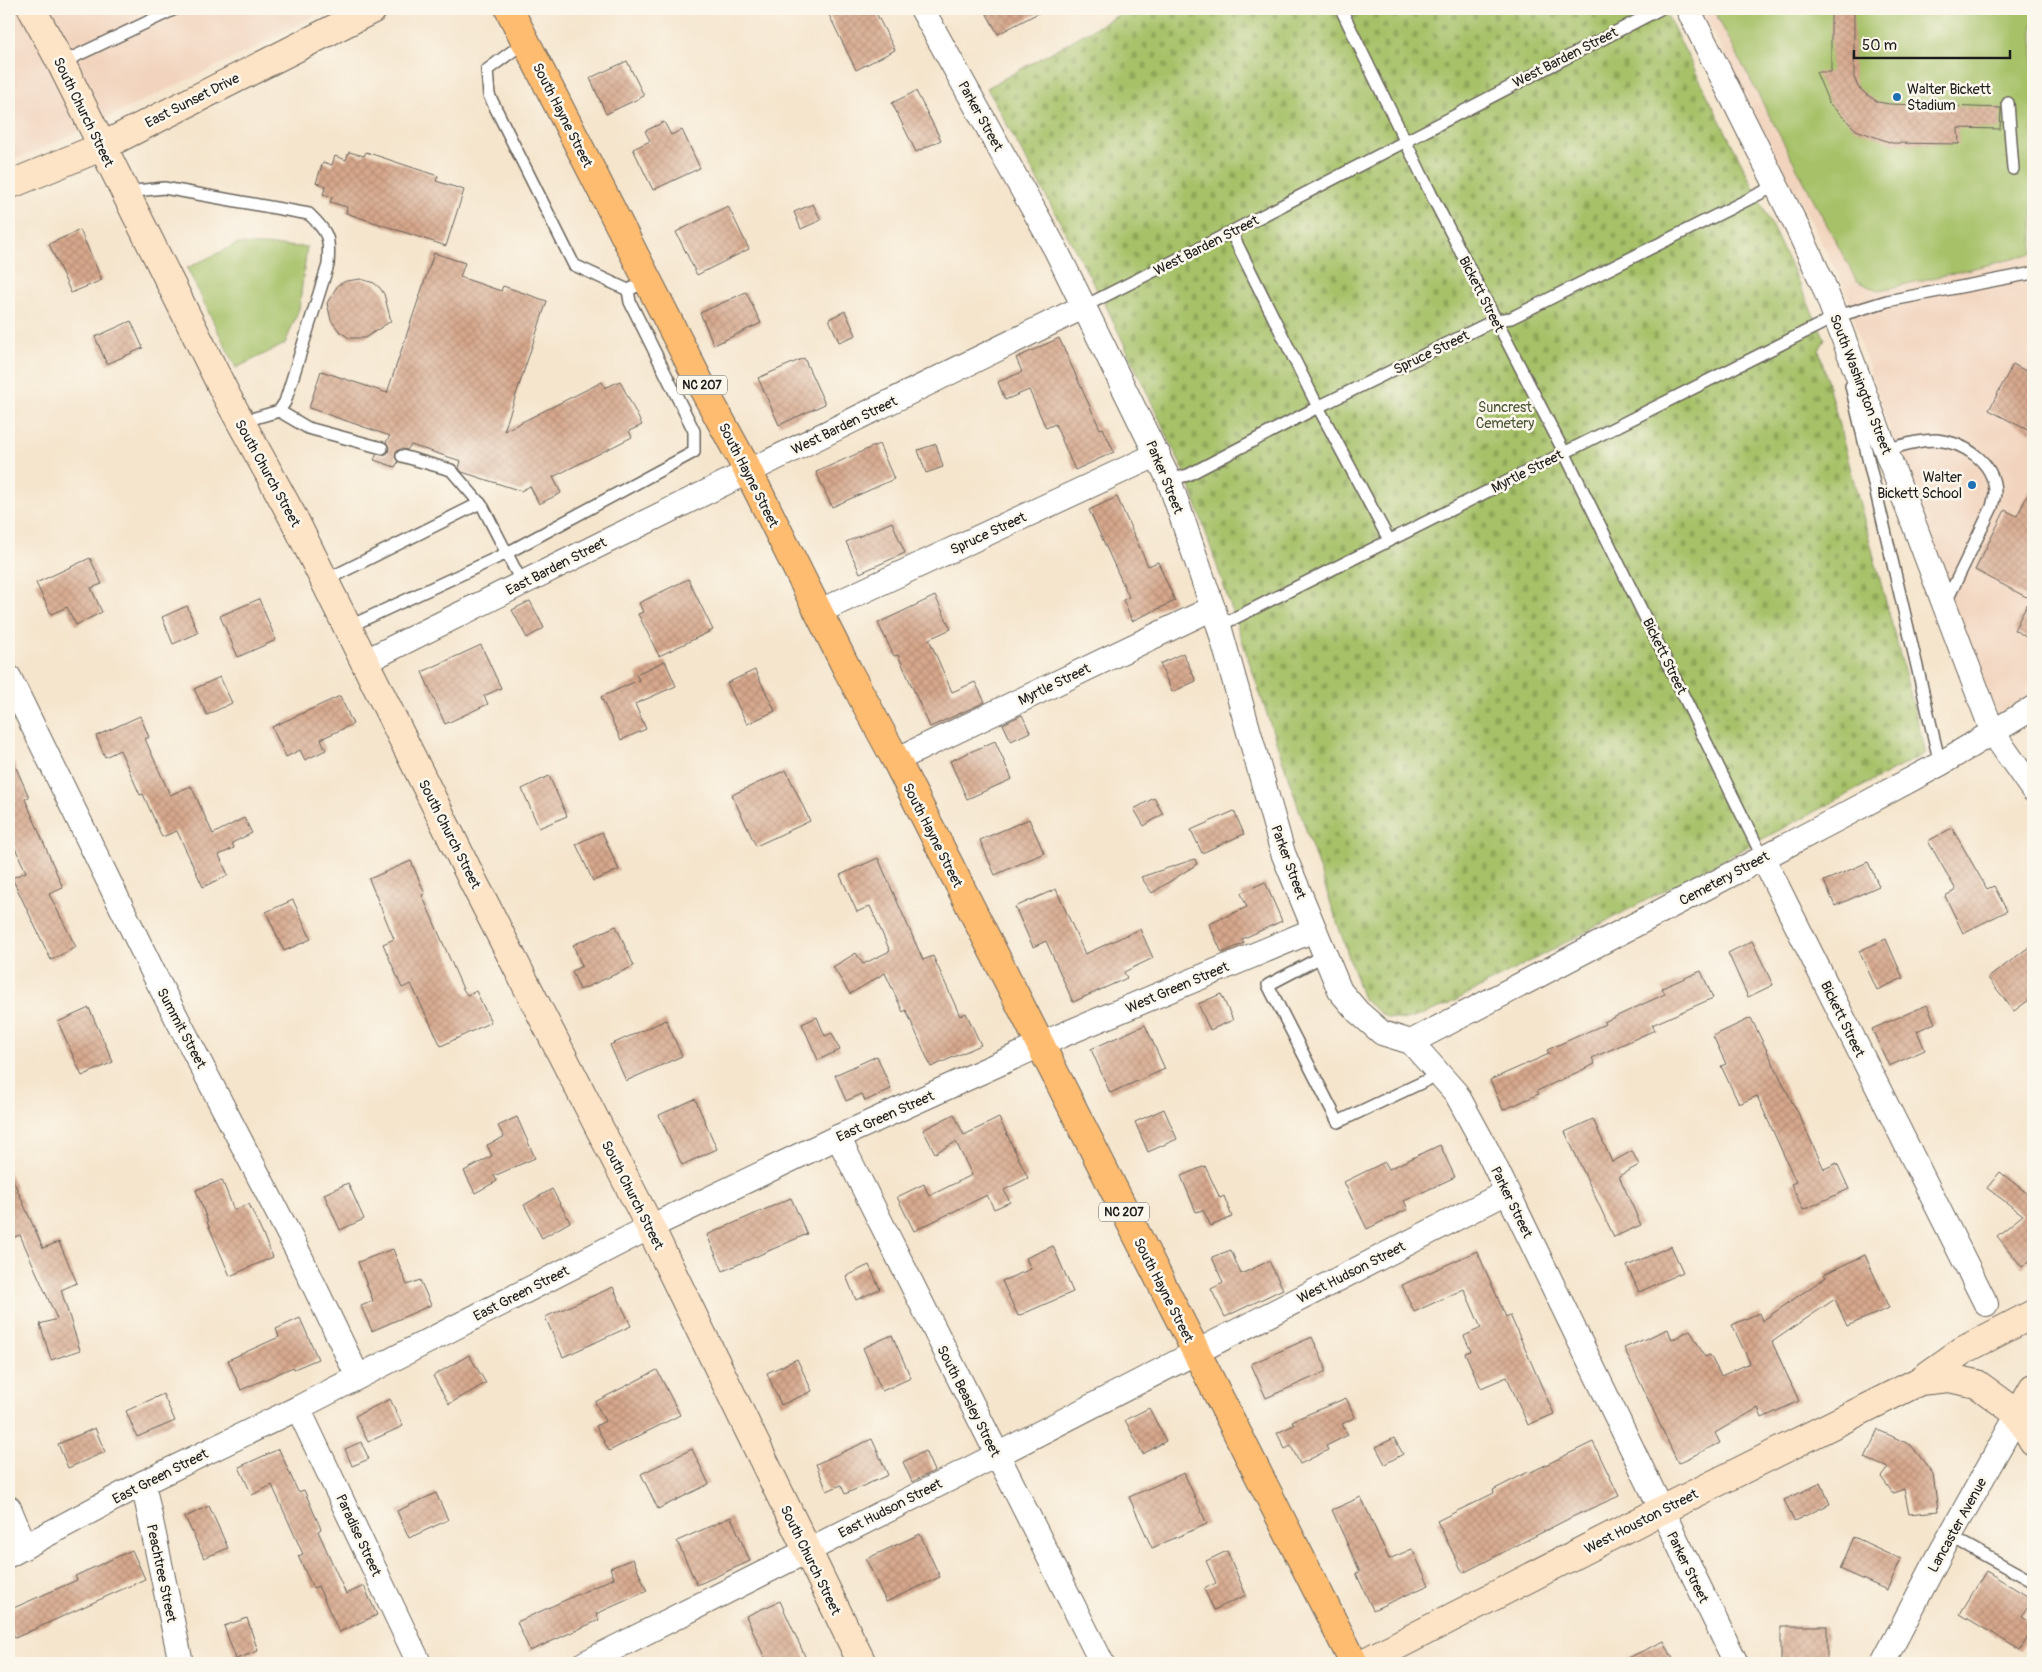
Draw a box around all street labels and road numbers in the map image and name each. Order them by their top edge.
street label: West Barden Street [1510,23,1621,91]
street label: South Church Street [50,55,118,170]
street label: South Hayne Street [529,60,596,171]
street label: East Sunset Drive [142,69,242,131]
street label: Parker Street [954,78,1007,155]
street label: West Barden Street [1151,211,1262,279]
street label: Bickett Street [1455,254,1508,335]
street label: South Washington Street [1826,312,1895,457]
street label: Spruce Street [1391,327,1472,378]
road number: NC 207 [677,376,727,394]
street label: West Barden Street [789,392,900,458]
street label: South Church Street [231,417,304,530]
street label: South Hayne Street [715,420,782,531]
street label: Parker Street [1142,438,1187,517]
street label: Myrtle Street [1489,446,1566,497]
street label: Spruce Street [948,508,1029,558]
street label: East Barden Street [503,534,610,599]
street label: Bickett Street [1639,615,1690,697]
street label: Myrtle Street [1015,660,1093,709]
street label: South Church Street [415,777,485,892]
street label: South Hayne Street [899,780,966,891]
street label: Parker Street [1267,823,1310,902]
street label: Cemetery Street [1676,847,1772,909]
street label: West Green Street [1123,958,1232,1017]
street label: Bickett Street [1817,978,1868,1060]
street label: Summit Street [153,985,210,1072]
street label: East Green Street [834,1087,937,1146]
street label: South Church Street [598,1138,668,1253]
street label: Parker Street [1487,1164,1536,1241]
road number: NC 207 [1099,1202,1149,1222]
street label: South Hayne Street [1130,1235,1197,1346]
street label: West Hudson Street [1294,1238,1408,1307]
street label: East Green Street [471,1262,572,1325]
street label: South Beasley Street [933,1343,1004,1460]
street label: East Green Street [110,1445,211,1508]
street label: East Hudson Street [836,1475,945,1542]
street label: Lancaster Avenue [1924,1475,1990,1575]
street label: West Houston Street [1581,1485,1701,1557]
street label: Paradise Street [332,1491,385,1579]
street label: South Church Street [777,1503,845,1618]
street label: Peachtree Street [143,1522,180,1624]
street label: Parker Street [1663,1529,1712,1606]

